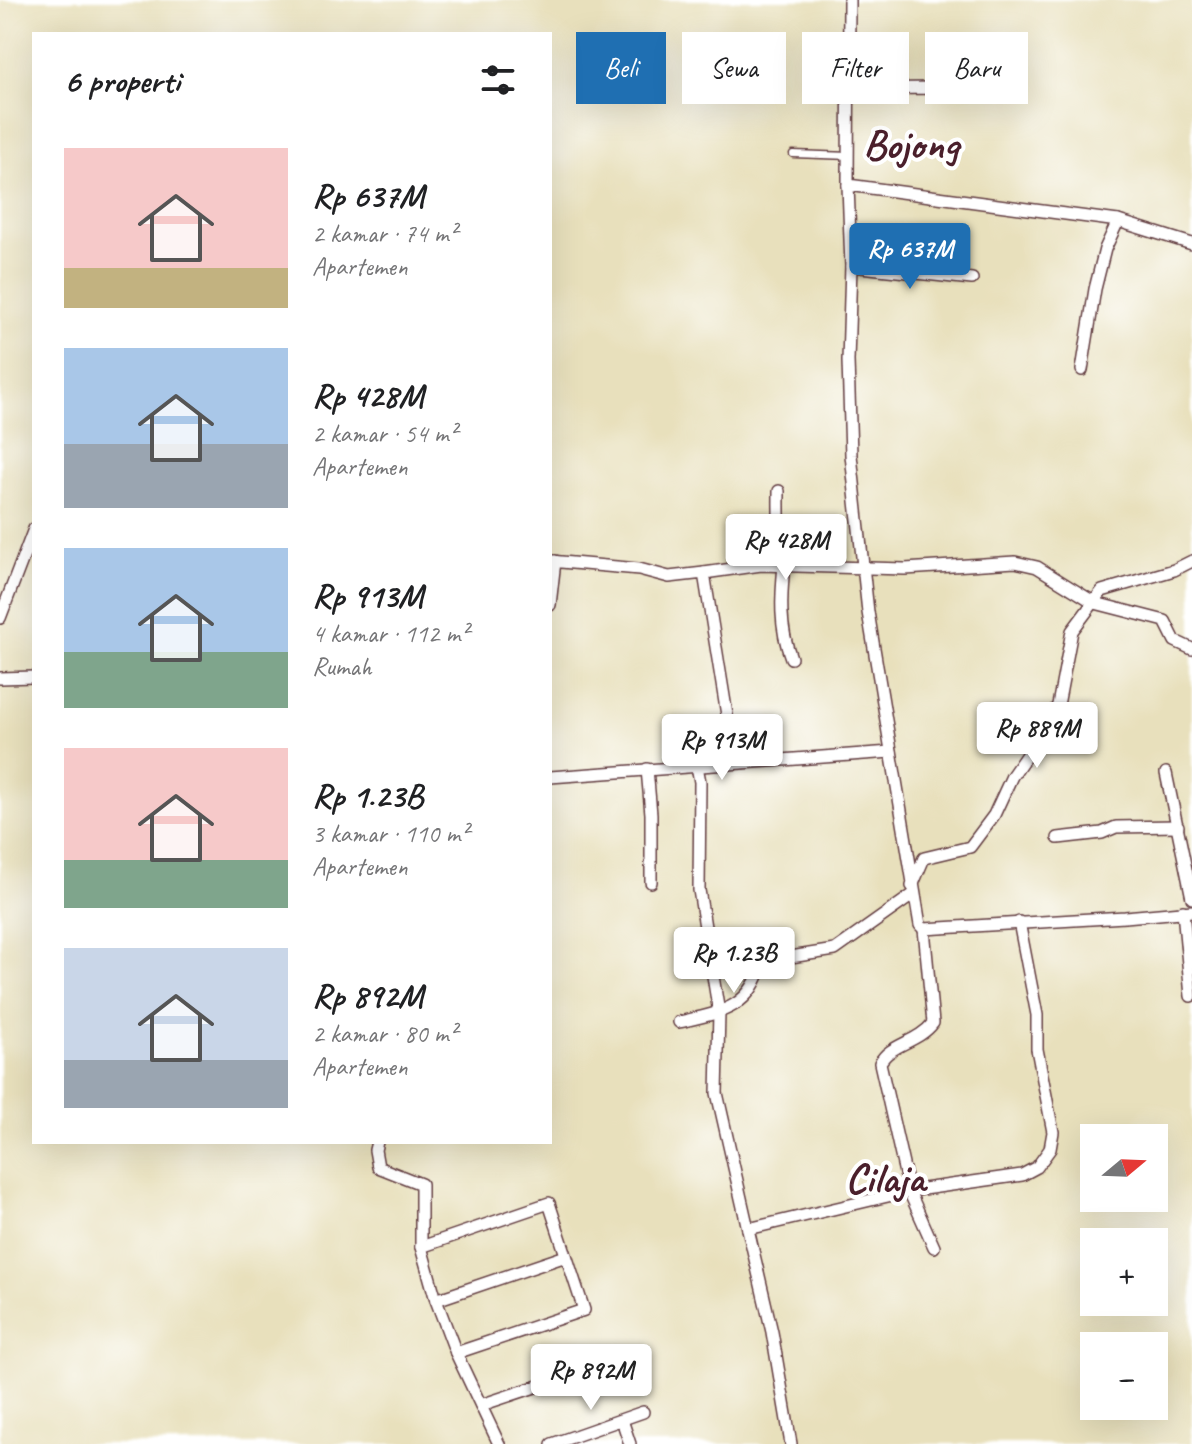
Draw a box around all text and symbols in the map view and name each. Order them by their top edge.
chip: Beli [576,32,666,104]
chip: Sewa [682,32,786,104]
chip: Filter [802,32,909,104]
chip: Baru [925,32,1028,104]
icon: filters [476,58,520,102]
text: 6 properti [64,59,180,102]
district label: Bojong [863,118,963,171]
text: Rp 637M [312,174,424,217]
icon: home [128,180,224,276]
text: 2 kamar · 74 m² [312,217,457,250]
pin: Rp 637M [836,223,984,291]
text: Rp 637M [867,232,953,265]
text: Apartemen [312,250,407,283]
text: Rp 428M [312,374,423,417]
icon: home [128,380,224,476]
text: 2 kamar · 54 m² [312,417,457,450]
text: Apartemen [312,450,407,483]
pin: Rp 428M [712,514,860,582]
text: Rp 428M [744,523,828,556]
text: Rp 913M [312,574,423,617]
icon: home [128,580,224,676]
text: 4 kamar · 112 m² [312,617,468,650]
text: Rumah [312,650,372,683]
pin: Rp 889M [963,702,1111,770]
text: Rp 889M [995,711,1079,744]
pin: Rp 913M [648,714,796,782]
text: Rp 913M [680,723,764,756]
text: Rp 1.23B [312,774,423,817]
icon: home [128,780,224,876]
text: 3 kamar · 110 m² [312,817,468,850]
text: Apartemen [312,850,407,883]
pin: Rp 1.23B [651,927,817,995]
text: Rp 1.23B [692,936,776,969]
text: Rp 892M [312,974,423,1017]
icon: home [128,980,224,1076]
text: 2 kamar · 80 m² [312,1017,457,1050]
text: Apartemen [312,1050,407,1083]
north arrow [1080,1124,1168,1212]
map controls [1080,1124,1168,1420]
district label: Cilaja [845,1152,928,1205]
button: + [1080,1228,1168,1316]
button: − [1080,1332,1168,1420]
pin: Rp 892M [517,1344,665,1412]
text: Rp 892M [549,1353,633,1386]

